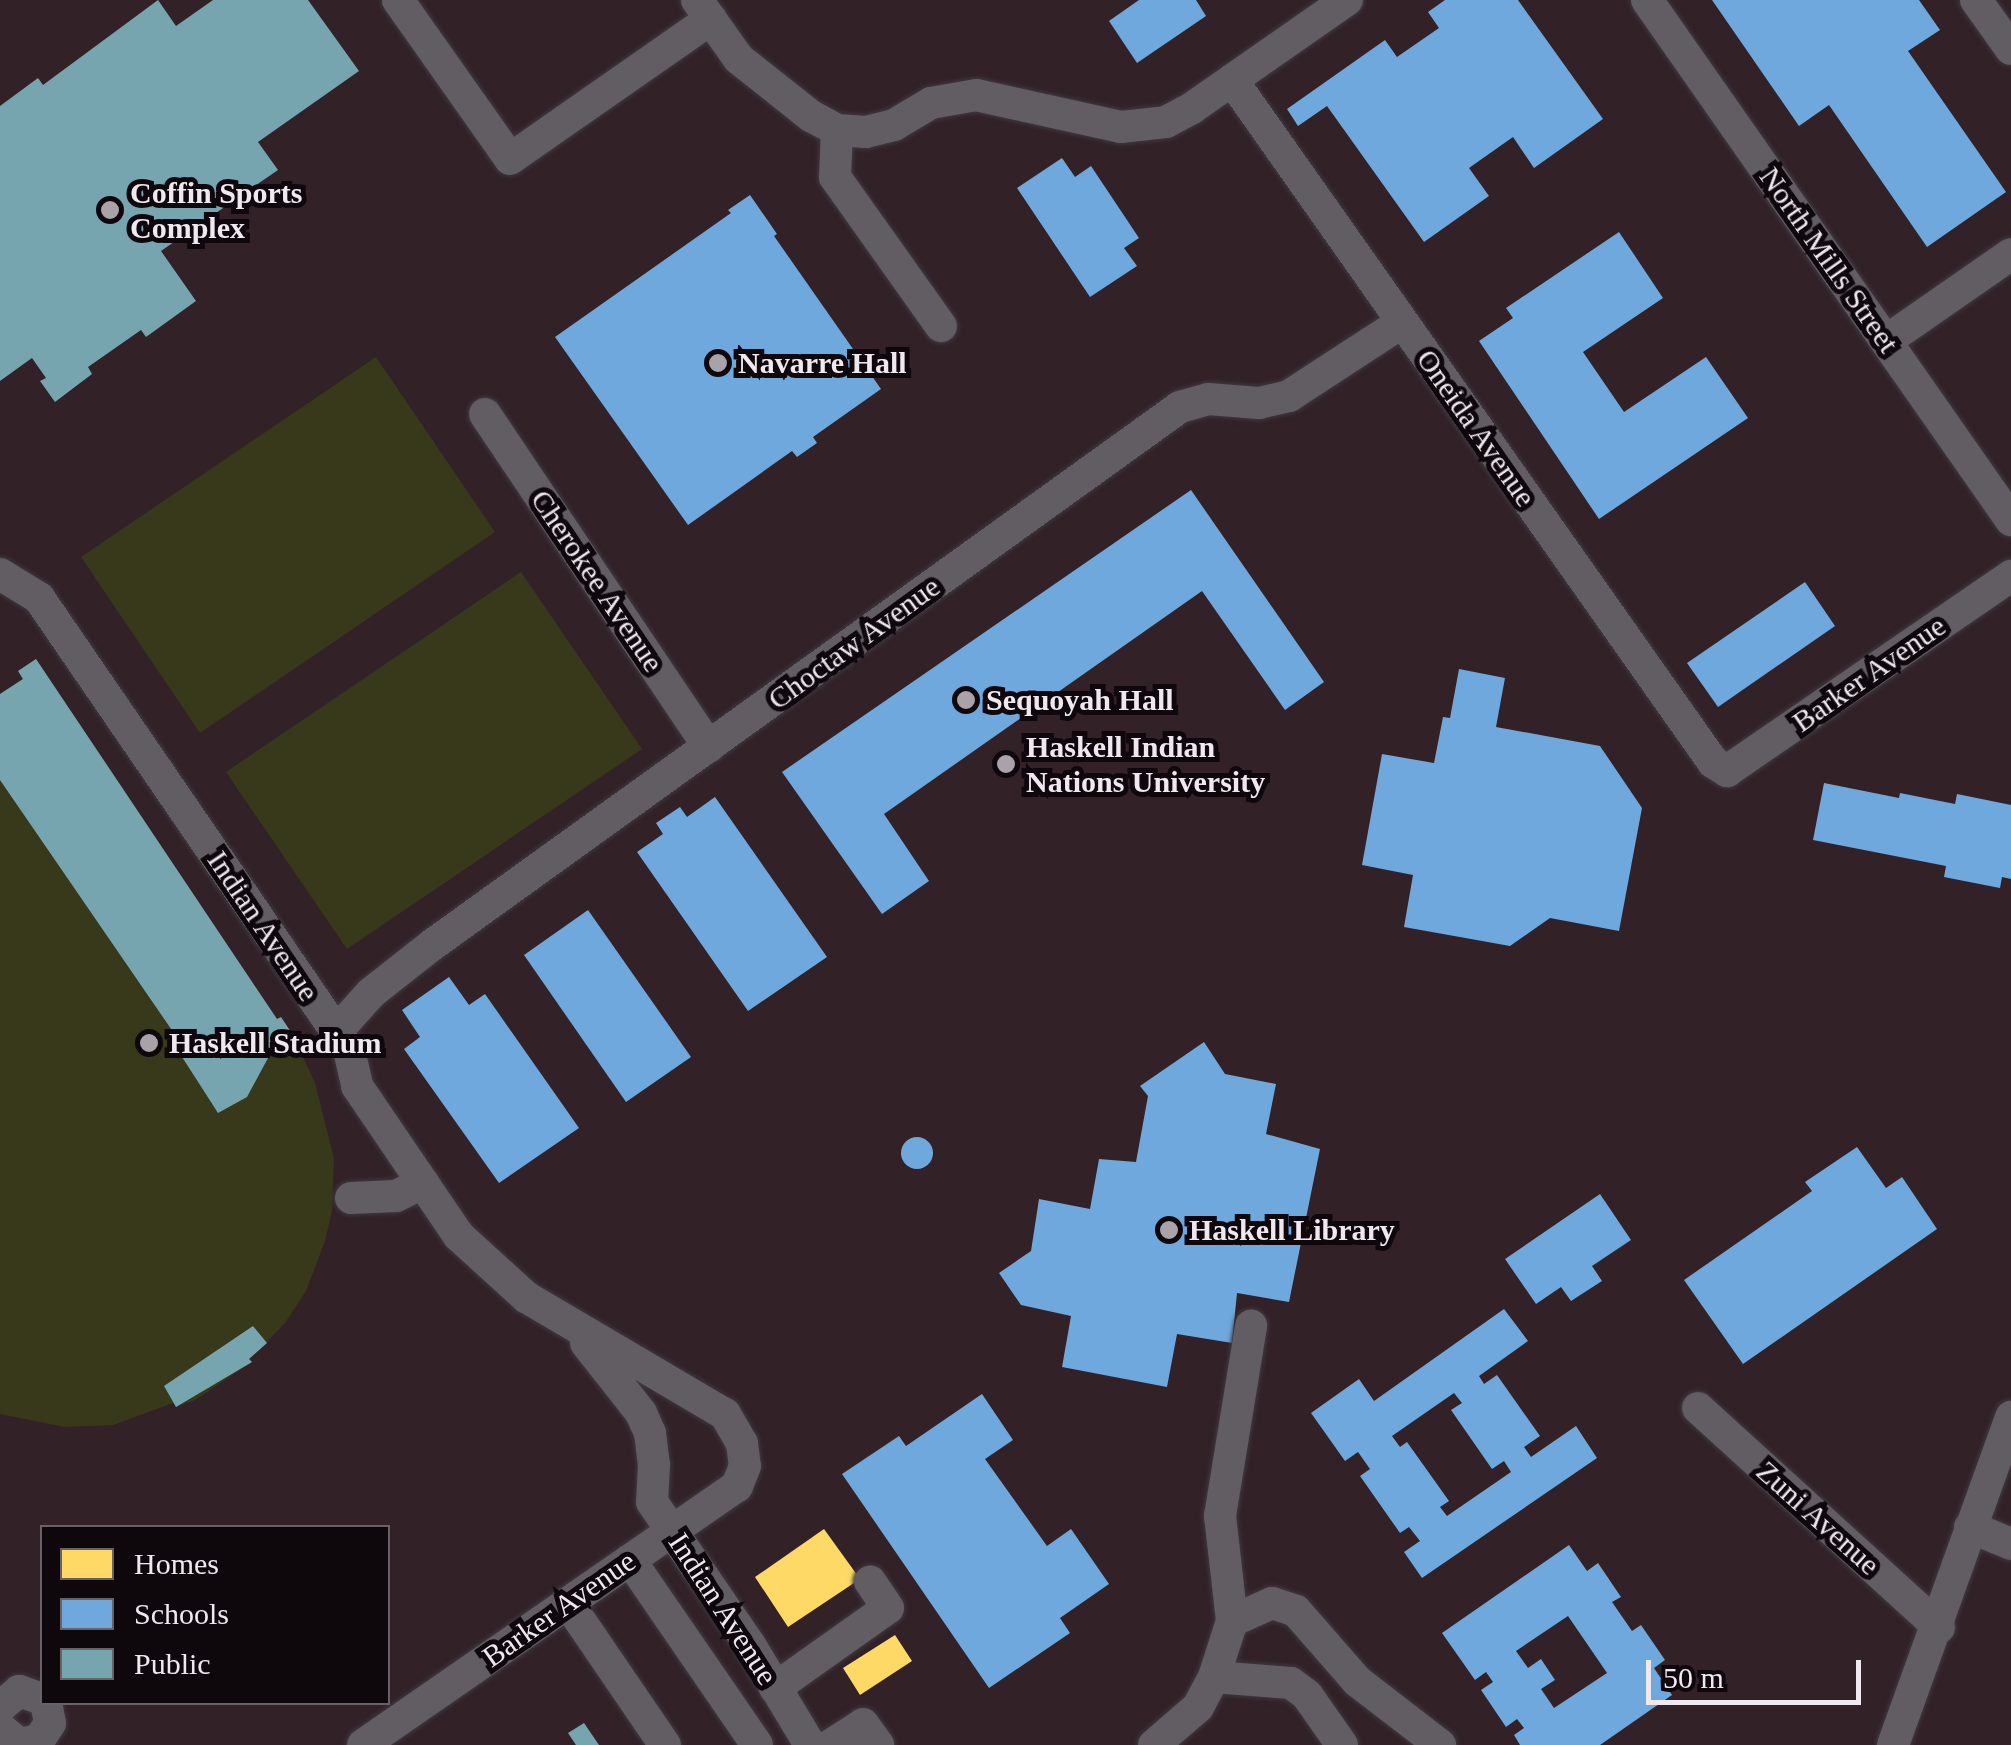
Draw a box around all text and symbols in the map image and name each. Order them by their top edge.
street label: North Mills Street [1752,160,1906,360]
place label: Coffin Sports Complex [130,175,303,246]
marker: Coffin Sports Complex [99,199,121,221]
street label: Oneida Avenue [1408,342,1544,514]
place label: Navarre Hall [738,345,907,381]
marker: Navarre Hall [707,352,729,374]
street label: Cherokee Avenue [522,482,672,680]
street label: Choctaw Avenue [760,568,948,718]
street label: Barker Avenue [1785,608,1953,740]
place label: Sequoyah Hall [986,682,1174,718]
marker: Sequoyah Hall [955,689,977,711]
place label: Haskell Indian Nations University [1026,729,1265,800]
marker: Haskell Indian Nations University [995,753,1017,775]
street label: Indian Avenue [199,843,327,1009]
place label: Haskell Stadium [169,1025,382,1061]
marker: Haskell Stadium [138,1032,160,1054]
place label: Haskell Library [1189,1212,1395,1248]
marker: Haskell Library [1158,1219,1180,1241]
street label: Zuni Avenue [1748,1453,1888,1583]
legend [40,1525,390,1705]
street label: Indian Avenue [660,1526,786,1692]
street label: Barker Avenue [475,1543,643,1675]
text: Homes [134,1547,219,1580]
text: Schools [134,1597,229,1630]
scale bar [1651,1640,1866,1702]
text: Public [134,1647,211,1680]
text: 50 m [1663,1661,1724,1694]

